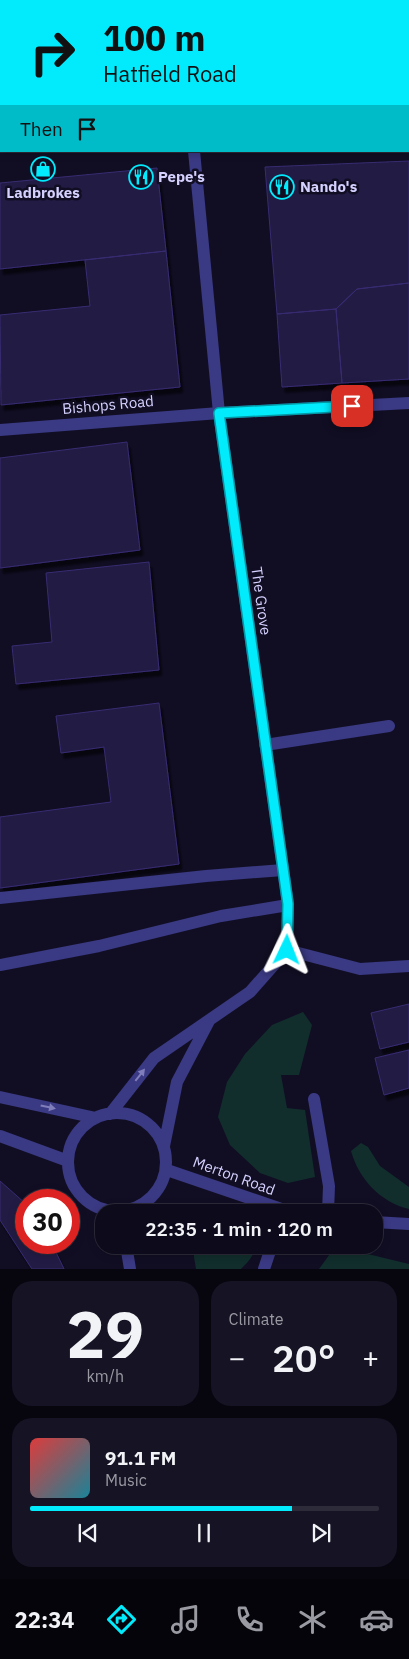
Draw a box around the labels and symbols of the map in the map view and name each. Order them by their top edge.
shop icon: Ladbrokes [30,156,56,182]
restaurant icon: Pepe's [128,164,154,190]
place label: Pepe's [158,167,205,186]
restaurant icon: Nando's [269,174,295,200]
place label: Nando's [300,177,358,196]
place label: Ladbrokes [6,183,80,202]
pin [331,385,373,427]
street label: Bishops Road [61,391,155,418]
street label: The Grove [247,566,276,636]
position arrow [260,923,312,975]
one-way arrow [135,1069,146,1082]
one-way arrow [40,1103,55,1111]
street label: Merton Road [190,1152,278,1199]
speed limit sign: 30 [15,1189,80,1254]

